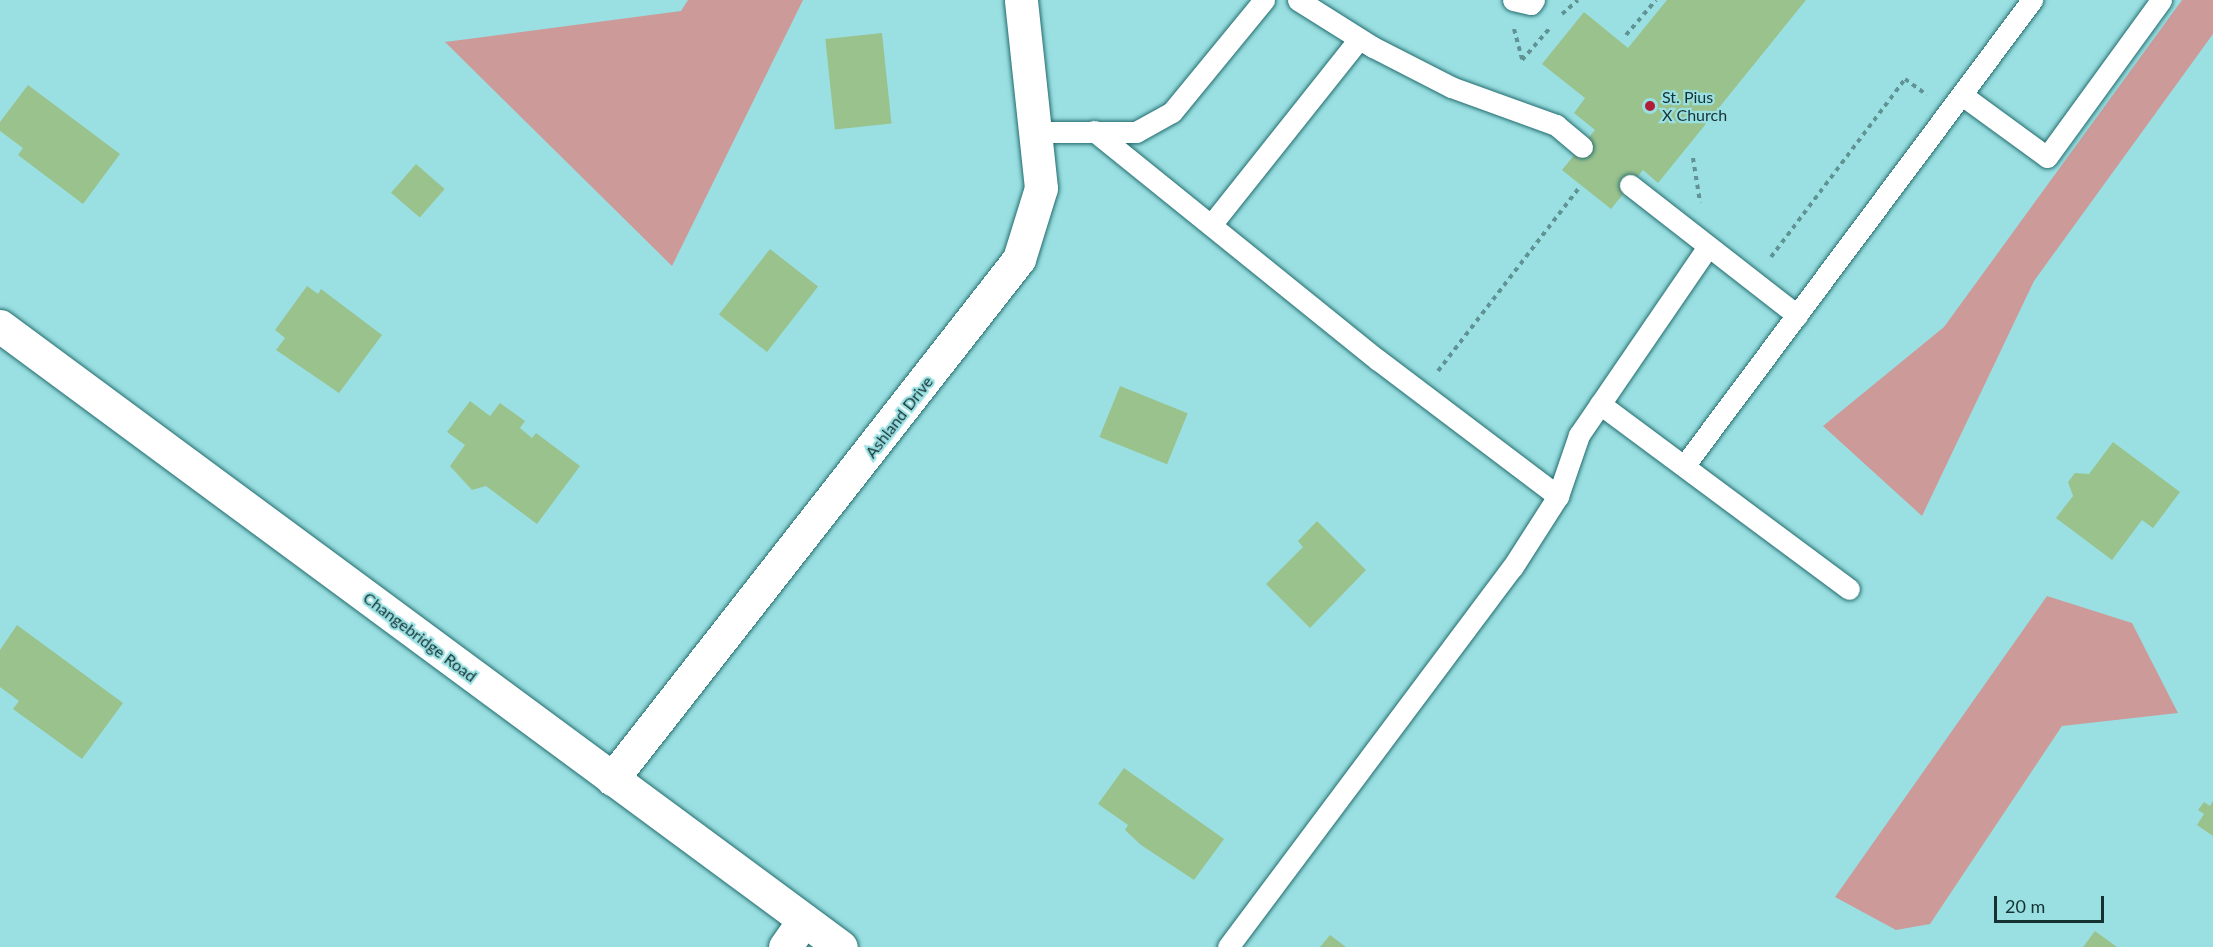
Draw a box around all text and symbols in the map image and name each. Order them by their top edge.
place label: St. Pius X Church [1662,87,1727,125]
marker: St. Pius X Church [1643,99,1657,113]
street label: Ashland Drive [861,372,937,462]
street label: Changebridge Road [360,588,480,686]
scale bar [1997,884,2106,922]
text: 20 m [2005,895,2045,917]

